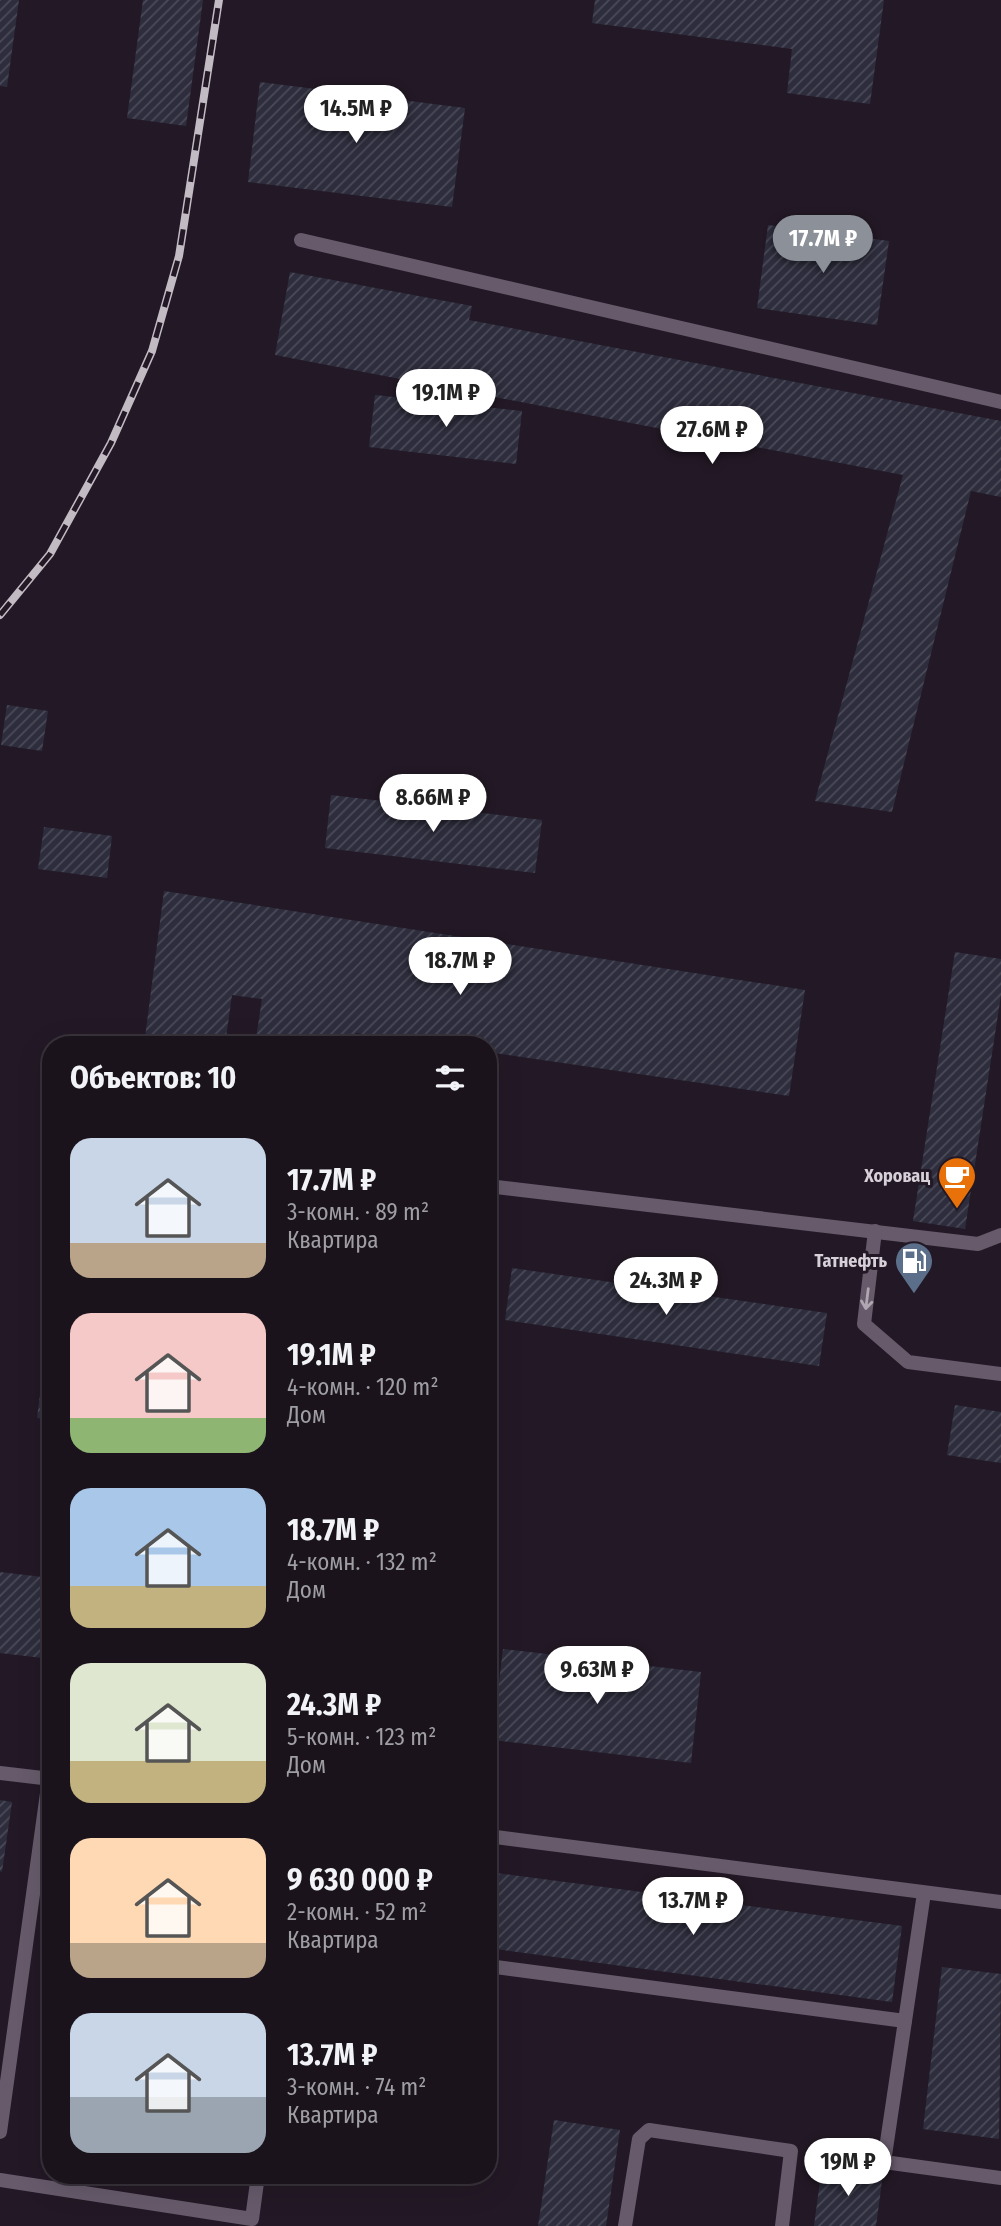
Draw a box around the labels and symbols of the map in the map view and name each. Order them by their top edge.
pin: 14.5M ₽ [291,86,421,145]
pin: 17.7M ₽ [758,216,888,275]
pin: 19.1M ₽ [381,370,511,429]
pin: 27.6M ₽ [647,406,777,466]
pin: 8.66M ₽ [368,774,498,834]
pin: 18.7M ₽ [395,937,525,997]
cafe icon: Хоровац [936,1155,978,1210]
place label: Хоровац [863,1165,930,1187]
fuel station icon: Татнефть [893,1240,935,1295]
place label: Татнефть [814,1250,887,1272]
pin: 24.3M ₽ [601,1258,731,1317]
one-way arrow [861,1287,874,1310]
pin: 9.63M ₽ [532,1646,662,1706]
pin: 13.7M ₽ [628,1878,758,1937]
pin: 19M ₽ [799,2138,897,2198]

